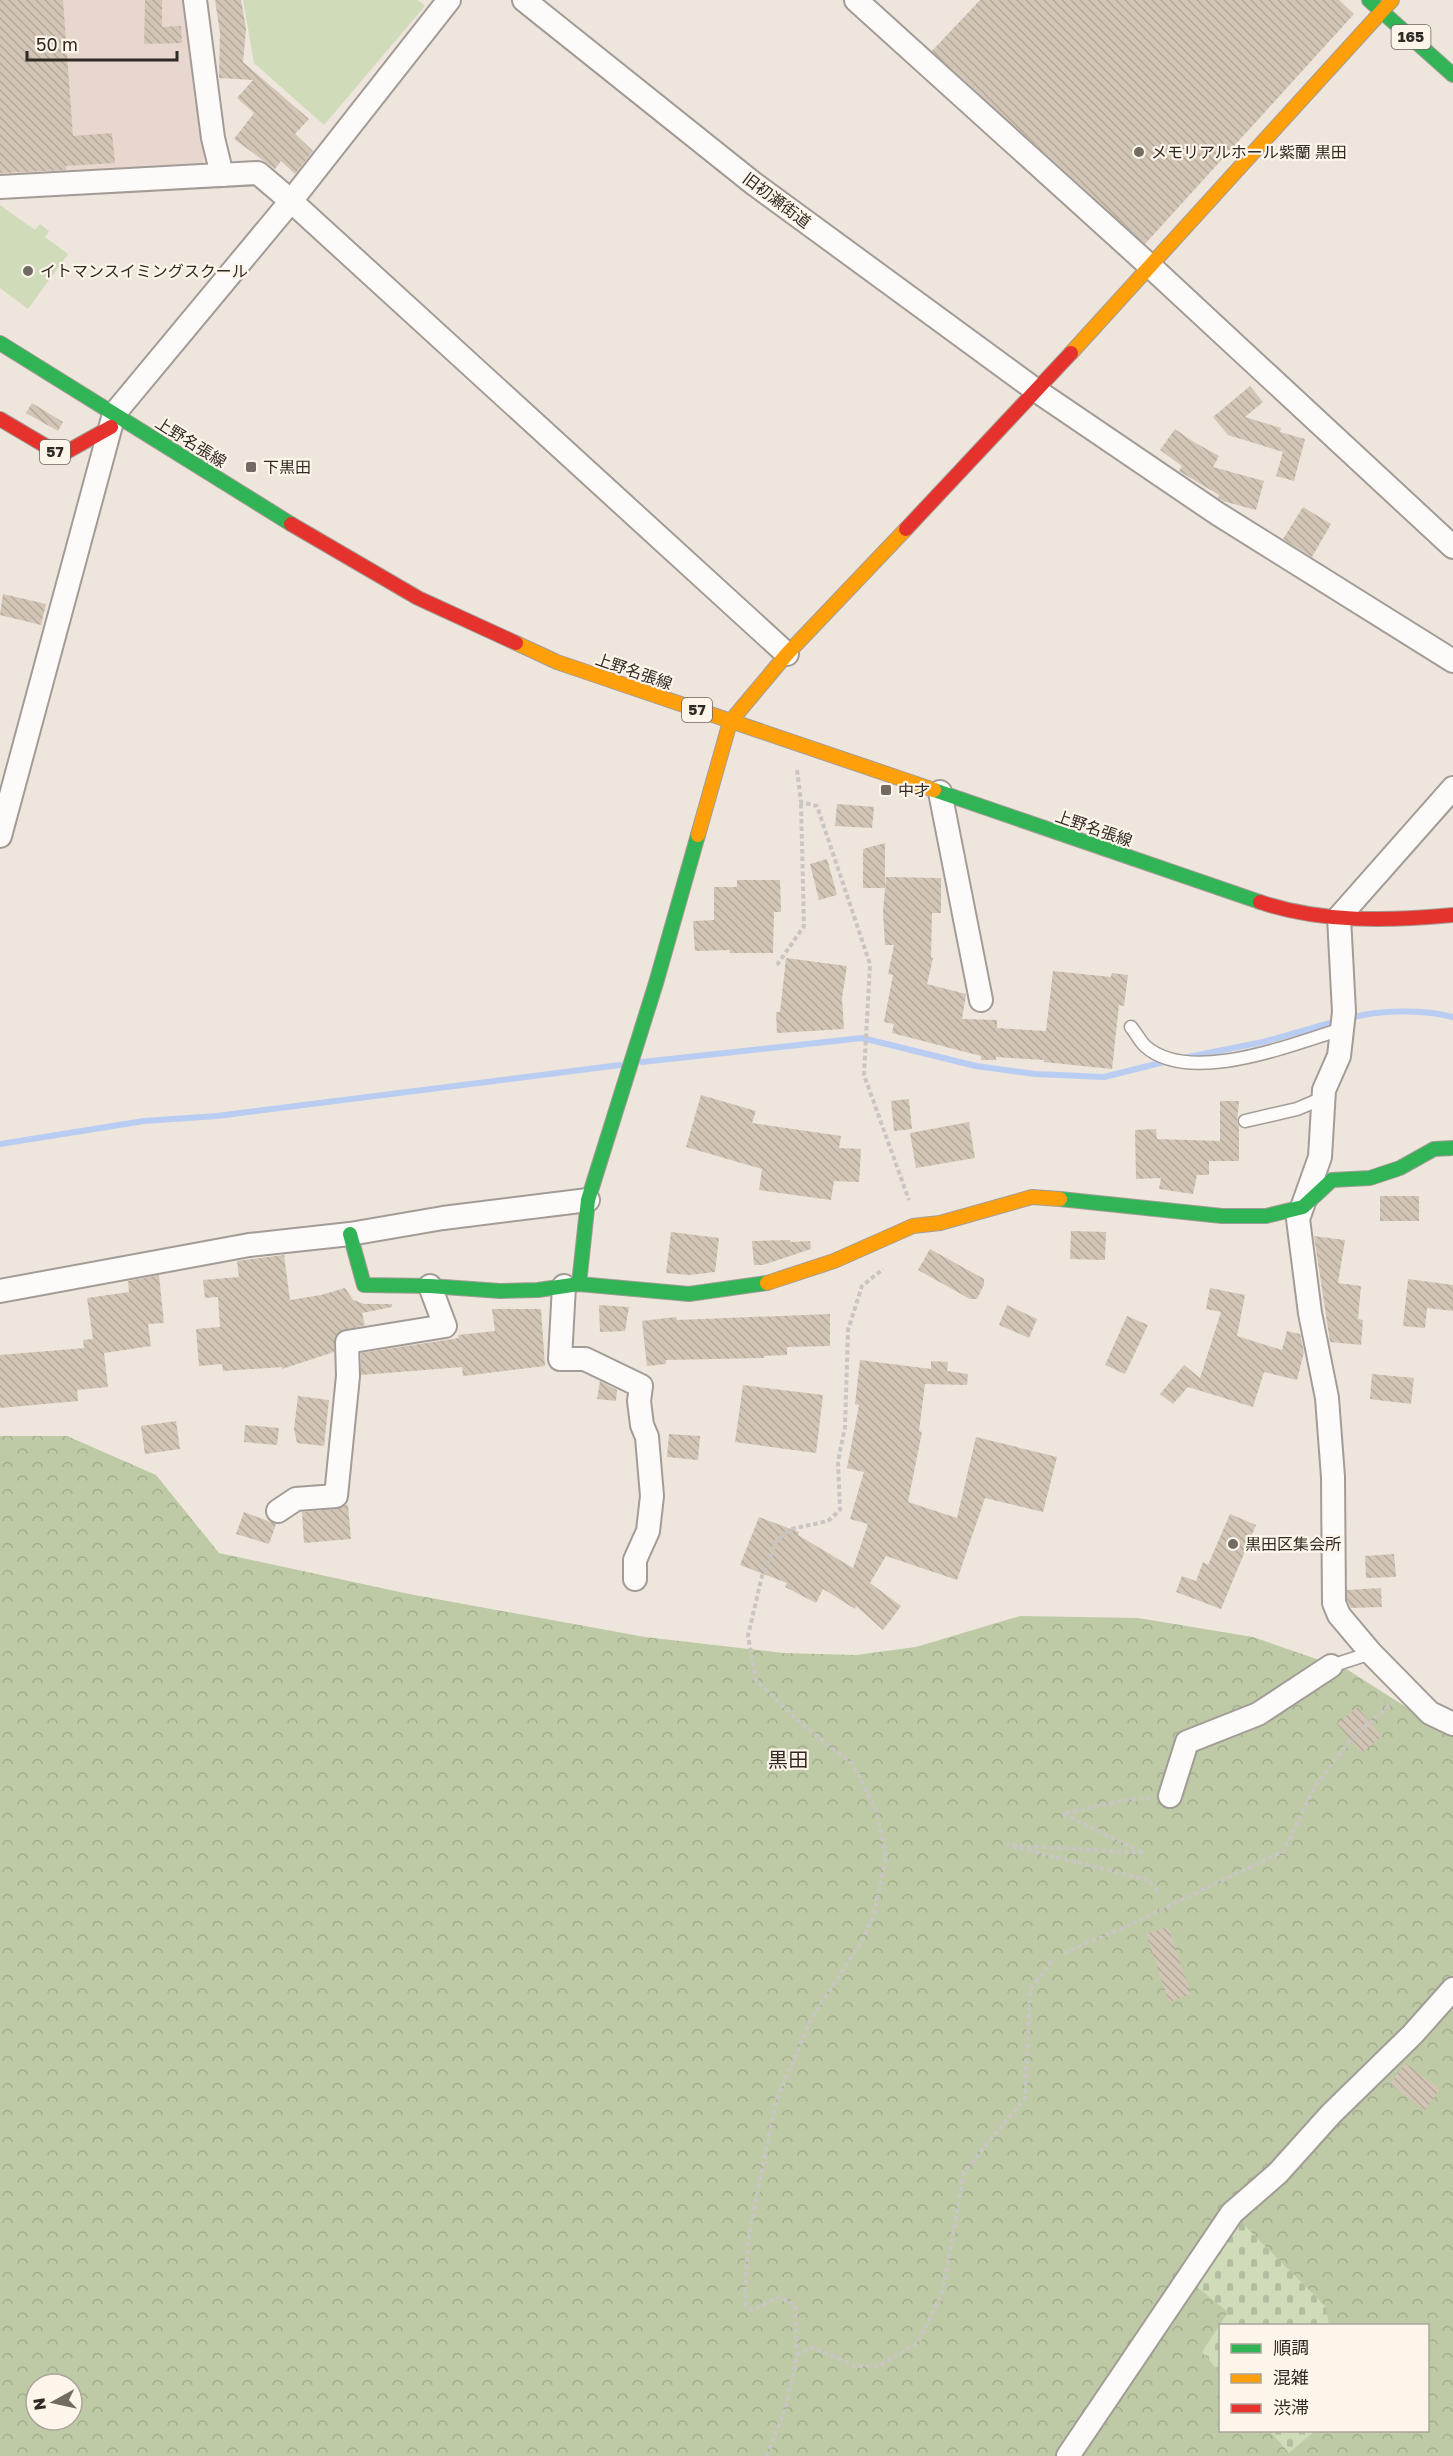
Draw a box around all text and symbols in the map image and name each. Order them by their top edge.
scale bar [27,24,177,62]
road number: 165 [1392,25,1430,49]
text: 50 m [36,33,78,55]
place label: メモリアルホール紫蘭 黒田 [1151,142,1347,162]
marker: メモリアルホール紫蘭 黒田 [1132,145,1146,159]
street label: 旧初瀬街道 [739,168,815,232]
place label: イトマンスイミングスクール [40,261,248,281]
marker: イトマンスイミングスクール [21,264,35,278]
street label: 上野名張線 [152,412,230,472]
road number: 57 [40,440,70,464]
place label: 下黒田 [263,457,311,477]
marker: 下黒田 [244,460,258,474]
street label: 上野名張線 [593,649,675,693]
road number: 57 [682,698,712,722]
place label: 中才 [898,780,930,800]
marker: 中才 [879,783,893,797]
street label: 上野名張線 [1053,806,1135,850]
place label: 黒田区集会所 [1245,1534,1341,1554]
marker: 黒田区集会所 [1226,1537,1240,1551]
district label: 黒田 [768,1747,808,1771]
legend [1219,2324,1429,2432]
text: 順調 [1273,2336,1309,2358]
text: 混雑 [1273,2366,1309,2388]
north arrow [24,2372,84,2432]
text: 渋滞 [1273,2396,1309,2418]
text: N [28,2397,50,2412]

